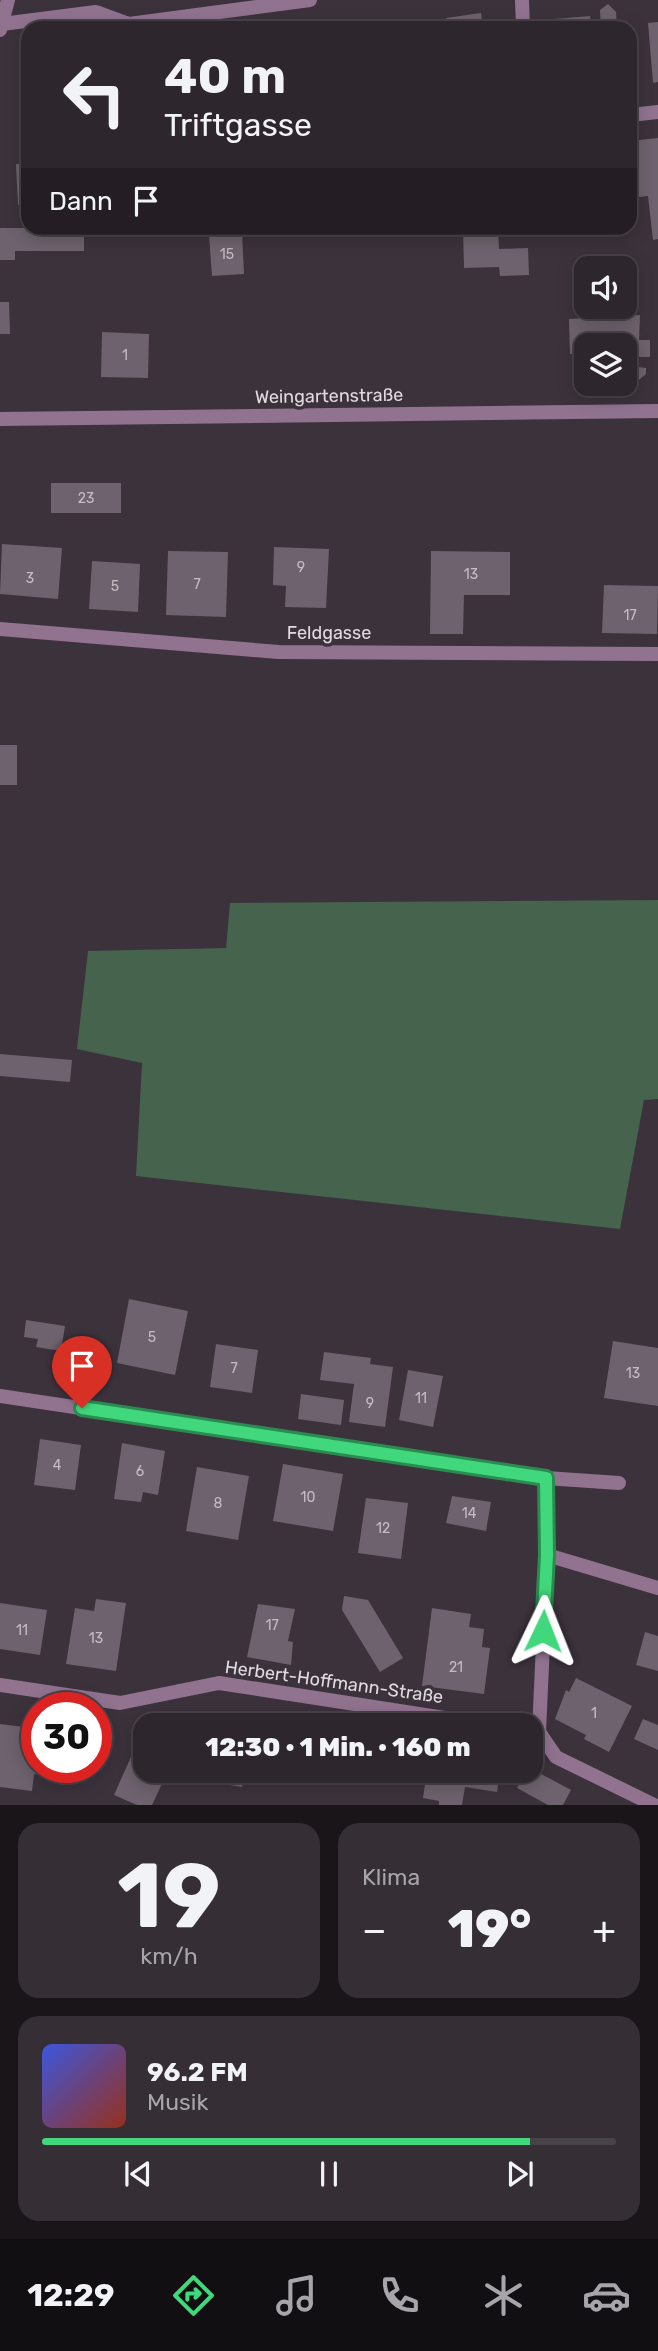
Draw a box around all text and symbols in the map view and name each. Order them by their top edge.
text: 40 m [164,47,286,105]
icon: left [49,49,140,140]
text: Triftgasse [164,106,312,144]
icon: arrive [127,182,165,220]
text: Dann [49,186,113,217]
house number: 15 [220,246,234,263]
map controls [574,256,637,396]
button: sound [574,256,637,319]
button: layers [574,333,637,396]
house number: 1 [122,347,128,364]
street label: Weingartenstraße [255,384,403,408]
house number: 23 [78,490,94,507]
house number: 9 [297,559,305,576]
house number: 13 [464,566,478,583]
house number: 3 [26,570,34,587]
house number: 7 [193,576,201,593]
house number: 5 [111,578,119,595]
house number: 17 [623,607,637,624]
street label: Feldgasse [287,622,371,644]
house number: 5 [148,1329,156,1346]
pin [52,1336,112,1408]
icon: arrive [63,1347,101,1385]
house number: 7 [230,1360,238,1377]
house number: 13 [626,1365,640,1382]
house number: 11 [415,1390,427,1407]
house number: 9 [366,1395,374,1412]
house number: 4 [53,1457,62,1474]
house number: 6 [136,1463,144,1480]
house number: 10 [301,1489,316,1506]
house number: 8 [214,1495,223,1512]
house number: 14 [462,1505,477,1522]
house number: 12 [376,1520,390,1537]
position arrow [506,1594,580,1668]
house number: 17 [265,1617,279,1634]
house number: 11 [16,1622,28,1639]
house number: 13 [89,1630,103,1647]
street label: Herbert-Hoffmann-Straße [224,1656,444,1708]
house number: 21 [449,1659,463,1676]
speed limit sign: 30 [21,1692,112,1783]
house number: 1 [591,1705,597,1722]
text: 12:30 · 1 Min. · 160 m [205,1732,471,1763]
text: 19 [117,1842,221,1950]
text: Klima [362,1863,420,1891]
text: 19° [448,1898,531,1960]
text: − [362,1907,387,1953]
text: + [592,1907,616,1953]
text: km/h [140,1942,198,1970]
text: 96.2 FM [147,2057,248,2088]
text: Musik [147,2088,208,2116]
icon: previous [119,2155,157,2193]
icon: pause [310,2155,348,2193]
icon: next [501,2155,539,2193]
icon: directions [169,2271,218,2320]
icon: music [272,2271,321,2320]
icon: phone [375,2271,424,2320]
icon: climate [479,2271,528,2320]
icon: car [582,2271,631,2320]
text: 12:29 [27,2276,115,2314]

